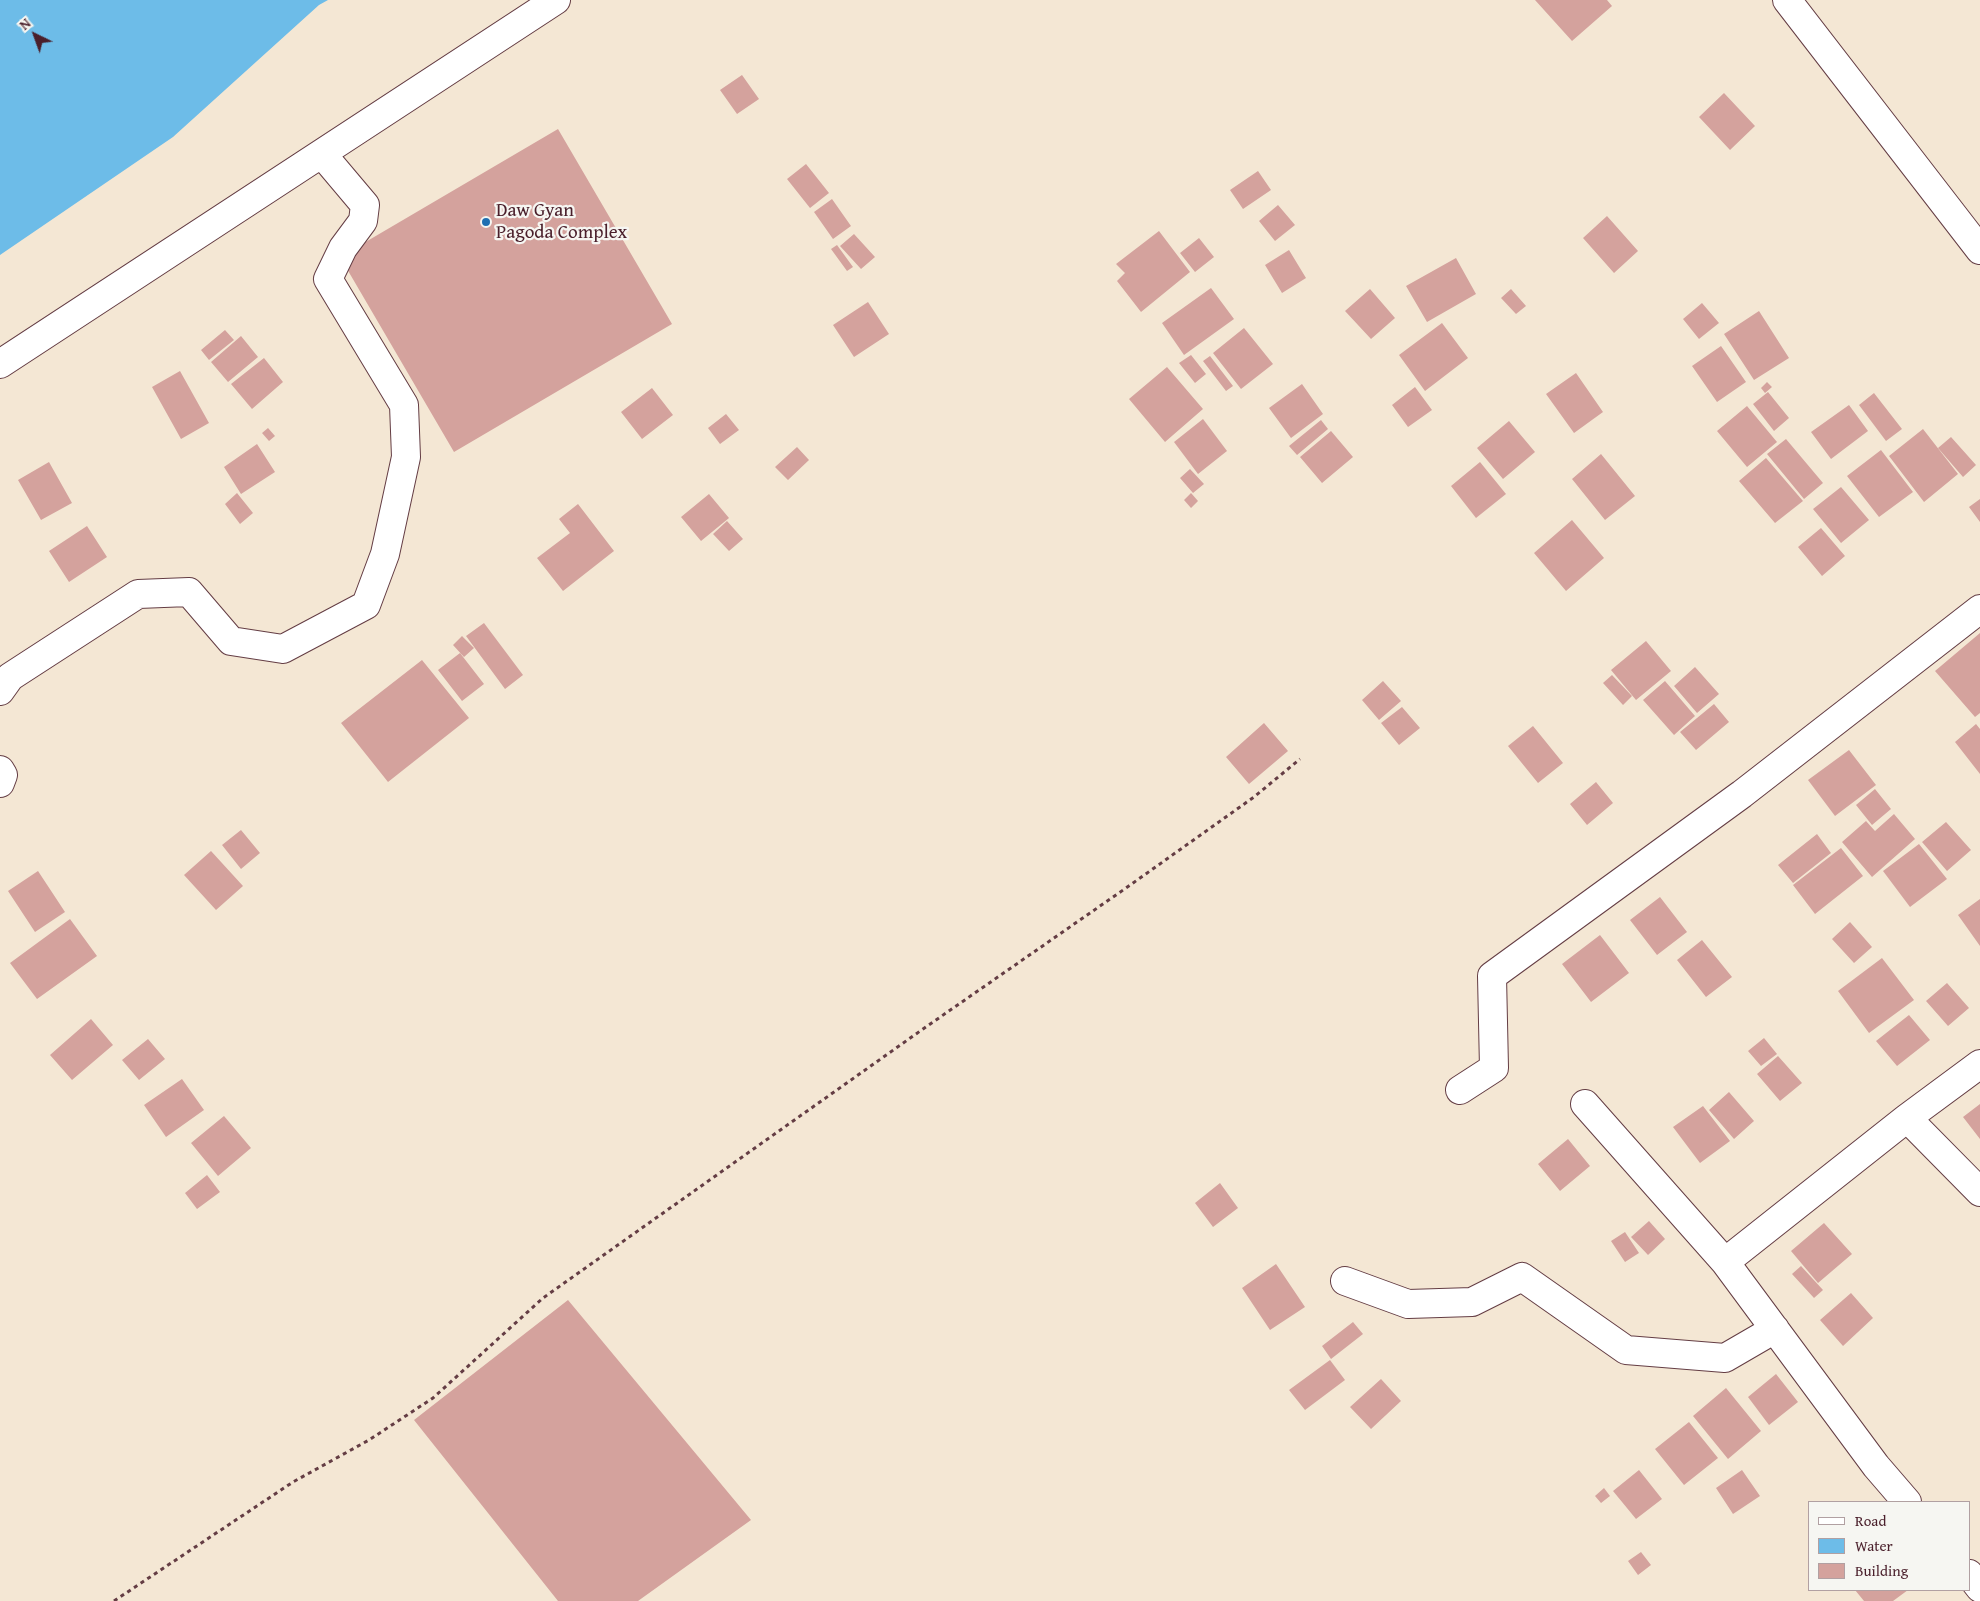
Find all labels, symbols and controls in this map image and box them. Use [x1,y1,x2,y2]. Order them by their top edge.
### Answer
north arrow [10,10,60,60]
text: N [15,13,35,34]
place label: Daw Gyan Pagoda Complex [496,200,627,244]
marker: Daw Gyan Pagoda Complex [480,216,492,228]
legend [1808,1501,1970,1591]
text: Road [1855,1510,1886,1531]
text: Water [1855,1535,1893,1556]
text: Building [1855,1560,1908,1581]

